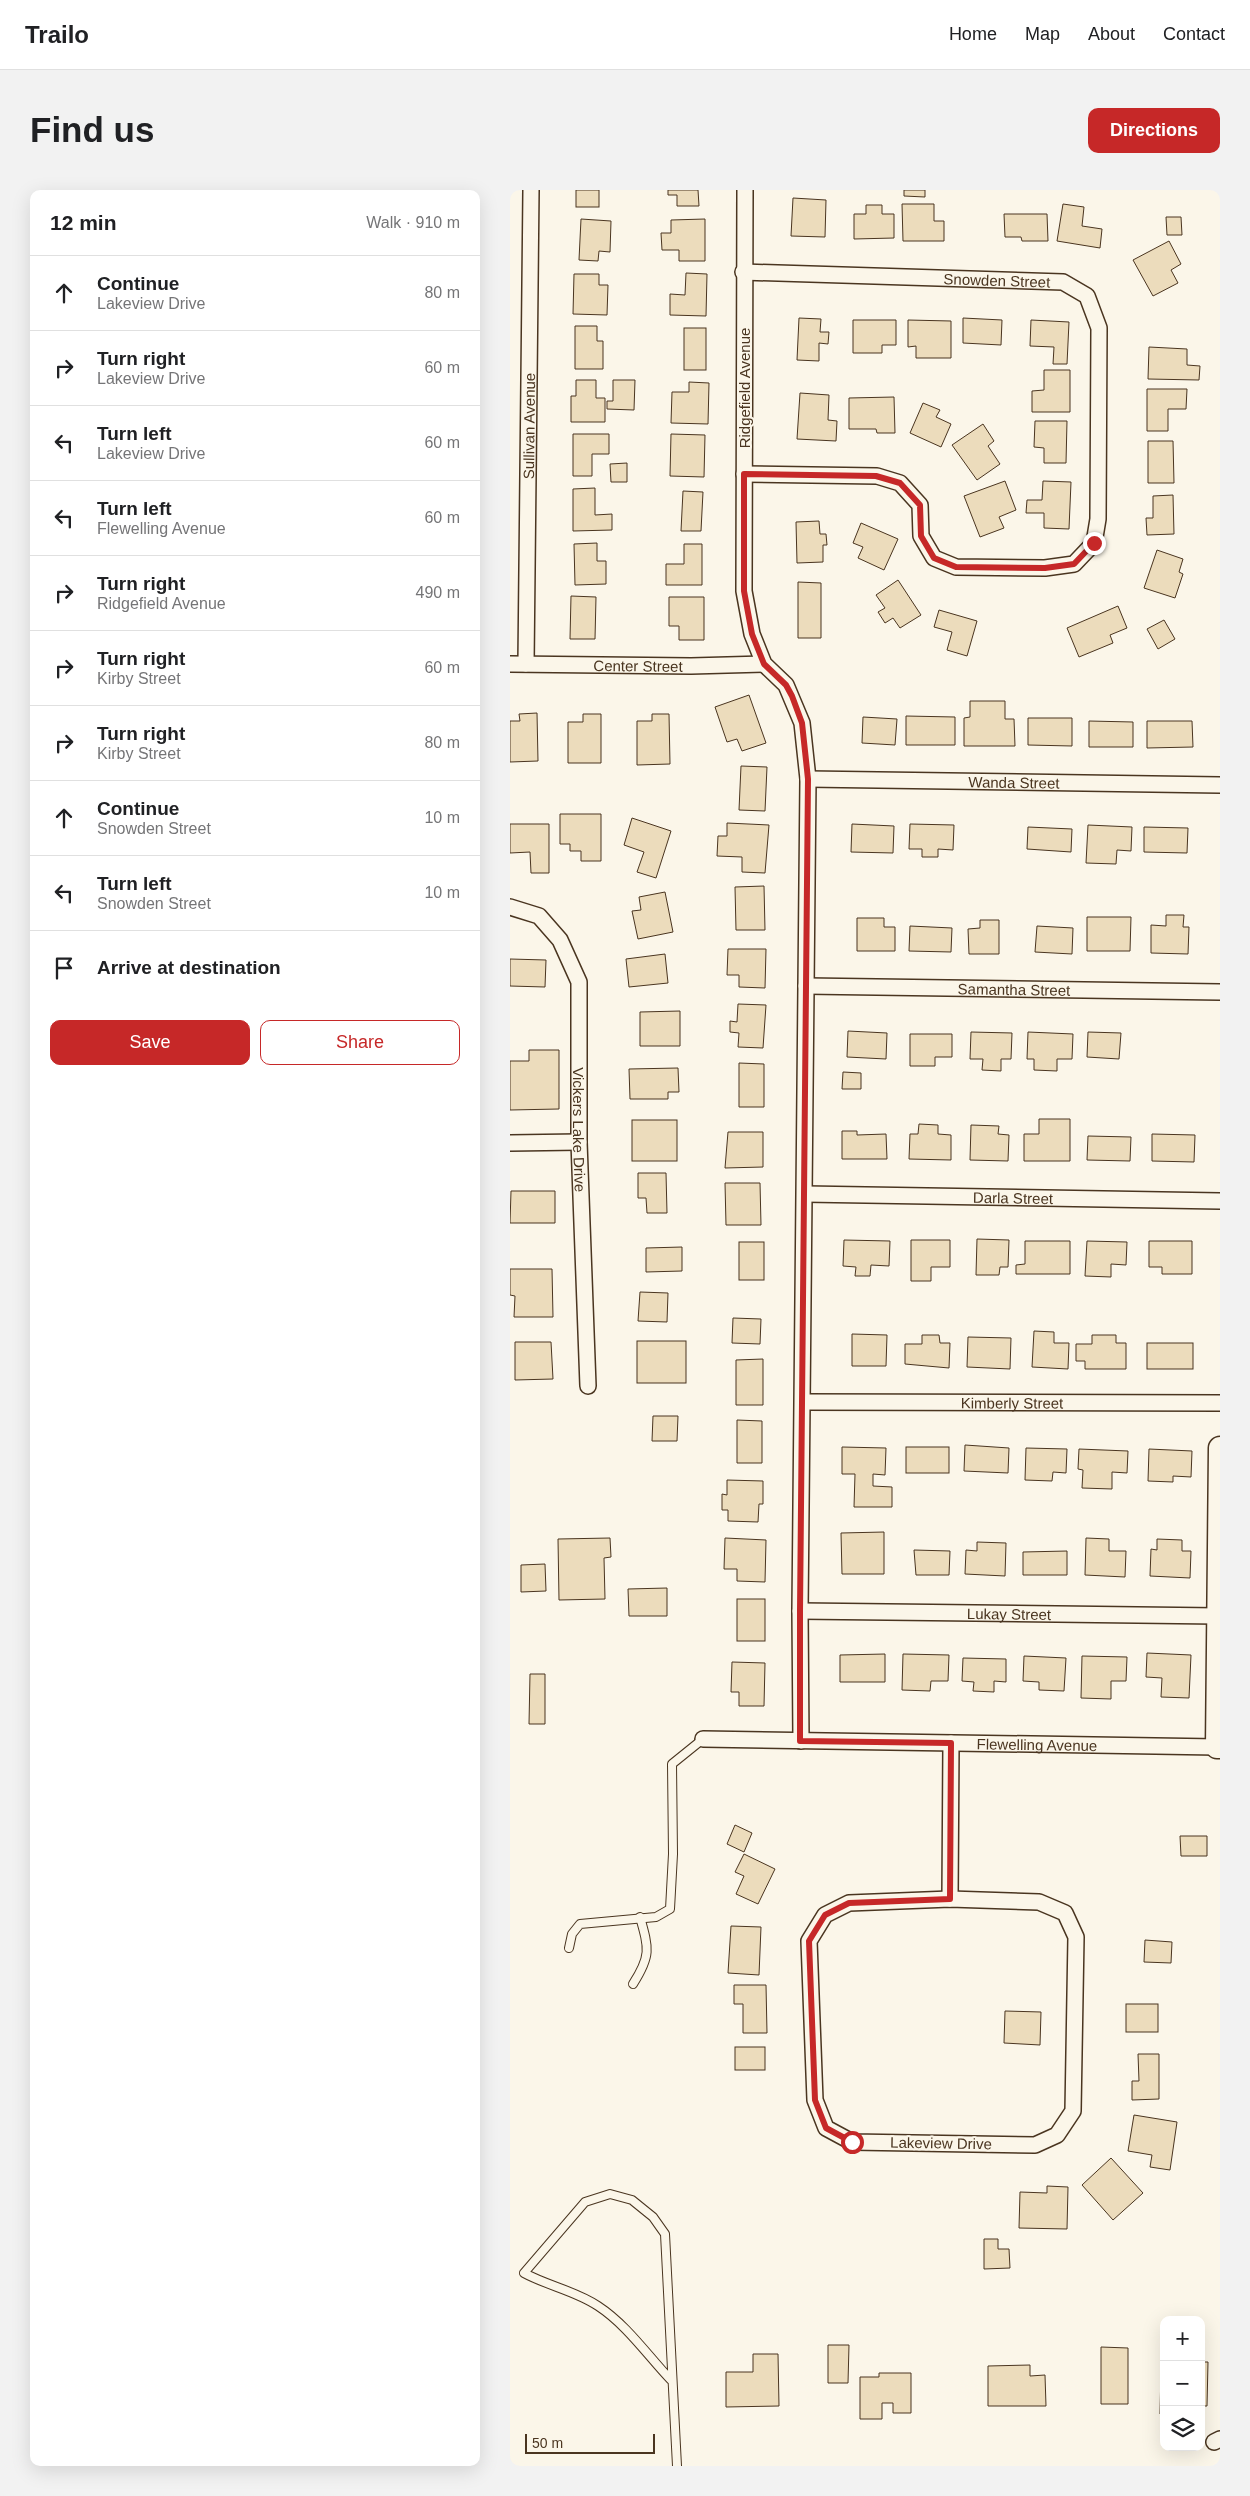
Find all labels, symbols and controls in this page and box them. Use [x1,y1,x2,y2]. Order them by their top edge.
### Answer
text: Trailo [25,21,89,48]
text: Home [949,24,997,44]
text: Map [1025,24,1060,44]
text: About [1088,24,1135,44]
text: Contact [1163,24,1225,44]
button: Directions [1088,108,1220,153]
text: Find us [30,110,154,149]
text: 12 min [50,211,117,234]
text: Walk · 910 m [366,214,460,231]
street label: Snowden Street [943,270,1051,290]
text: Continue [97,273,179,294]
icon: ahead [50,279,78,307]
text: 80 m [424,284,460,301]
text: Lakeview Drive [97,295,205,312]
street label: Ridgefield Avenue [736,328,753,448]
text: Turn right [97,348,185,369]
icon: right [50,354,78,382]
text: 60 m [424,359,460,376]
text: Lakeview Drive [97,370,205,387]
street label: Sullivan Avenue [519,373,538,479]
text: Turn left [97,423,172,444]
icon: left [50,429,78,457]
text: 60 m [424,434,460,451]
text: Lakeview Drive [97,445,205,462]
text: Turn left [97,498,172,519]
icon: left [50,504,78,532]
text: 60 m [424,509,460,526]
text: Flewelling Avenue [97,520,226,537]
route end [1083,532,1106,555]
text: Turn right [97,573,185,594]
icon: right [50,579,78,607]
text: 490 m [416,584,460,601]
text: Ridgefield Avenue [97,595,226,612]
text: Turn right [97,648,185,669]
icon: right [50,654,78,682]
street label: Center Street [593,656,684,674]
text: 60 m [424,659,460,676]
text: Kirby Street [97,670,181,687]
text: Turn right [97,723,185,744]
icon: right [50,729,78,757]
text: 80 m [424,734,460,751]
text: Kirby Street [97,745,181,762]
street label: Wanda Street [968,773,1061,791]
text: Continue [97,798,179,819]
icon: ahead [50,804,78,832]
text: 10 m [424,809,460,826]
text: Snowden Street [97,820,211,837]
text: Turn left [97,873,172,894]
icon: left [50,879,78,907]
text: 10 m [424,884,460,901]
text: Snowden Street [97,895,211,912]
icon: arrive [50,954,78,982]
text: Arrive at destination [97,957,281,978]
street label: Samantha Street [958,980,1071,998]
button: Save [50,1020,250,1065]
button: Share [260,1020,460,1065]
street label: Vickers Lake Drive [571,1067,589,1192]
street label: Darla Street [973,1188,1054,1207]
street label: Kimberly Street [961,1394,1064,1411]
street label: Lukay Street [967,1604,1052,1623]
street label: Flewelling Avenue [976,1735,1097,1754]
route start [841,2131,864,2154]
street label: Lakeview Drive [890,2134,992,2152]
map controls [1160,2316,1205,2451]
button: + [1160,2316,1205,2361]
button: − [1160,2361,1205,2406]
button: layers [1160,2406,1205,2451]
scale bar [525,2431,655,2454]
text: 50 m [532,2435,563,2451]

